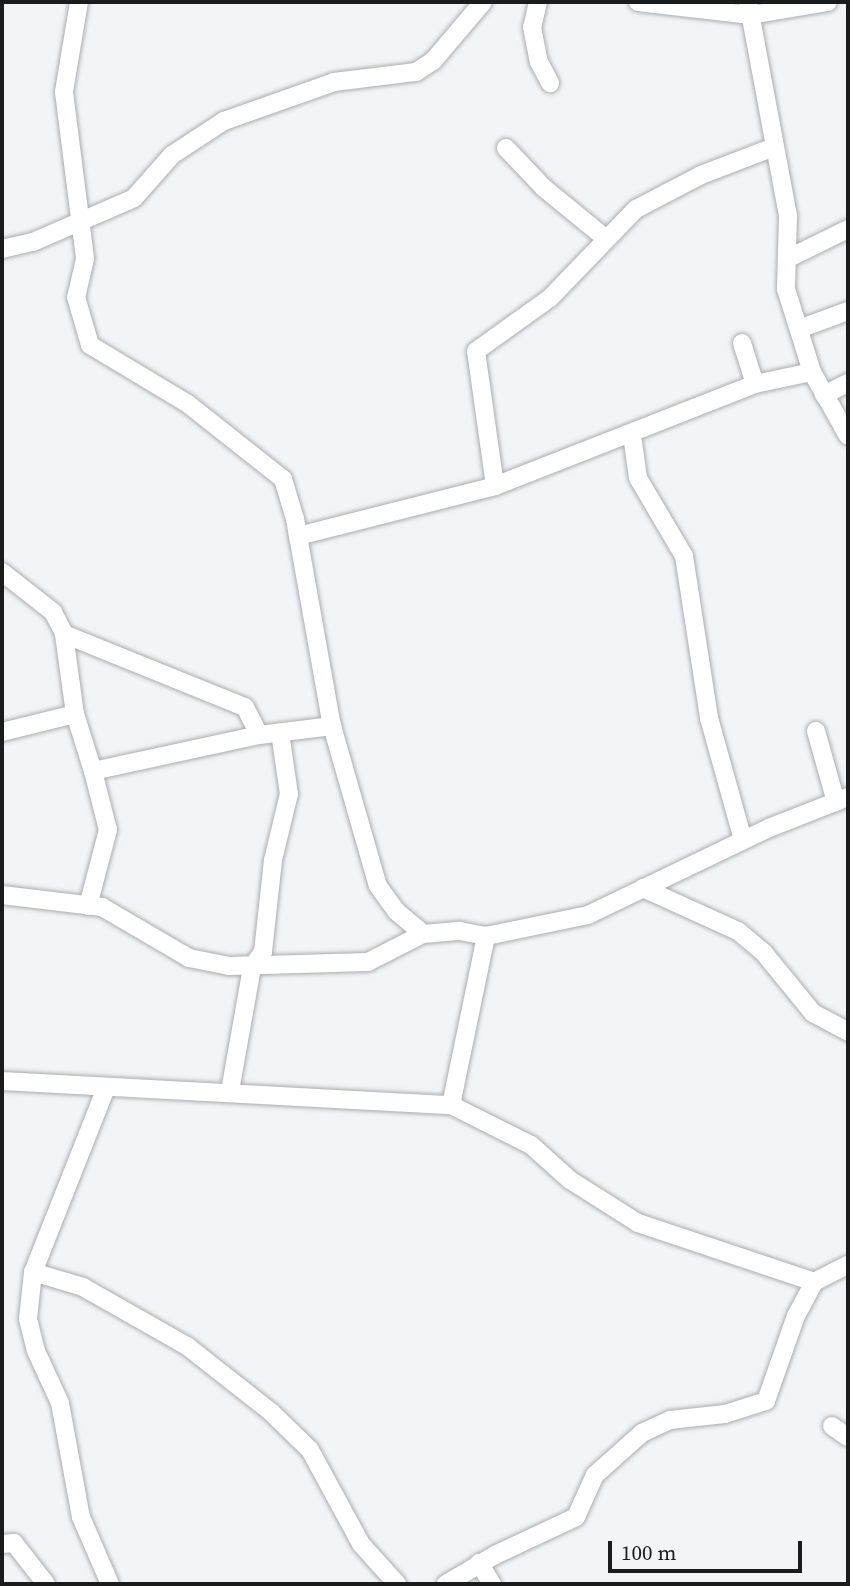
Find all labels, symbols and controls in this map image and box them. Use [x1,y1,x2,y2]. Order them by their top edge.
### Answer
scale bar [612,1526,806,1570]
text: 100 m [621,1538,676,1567]

